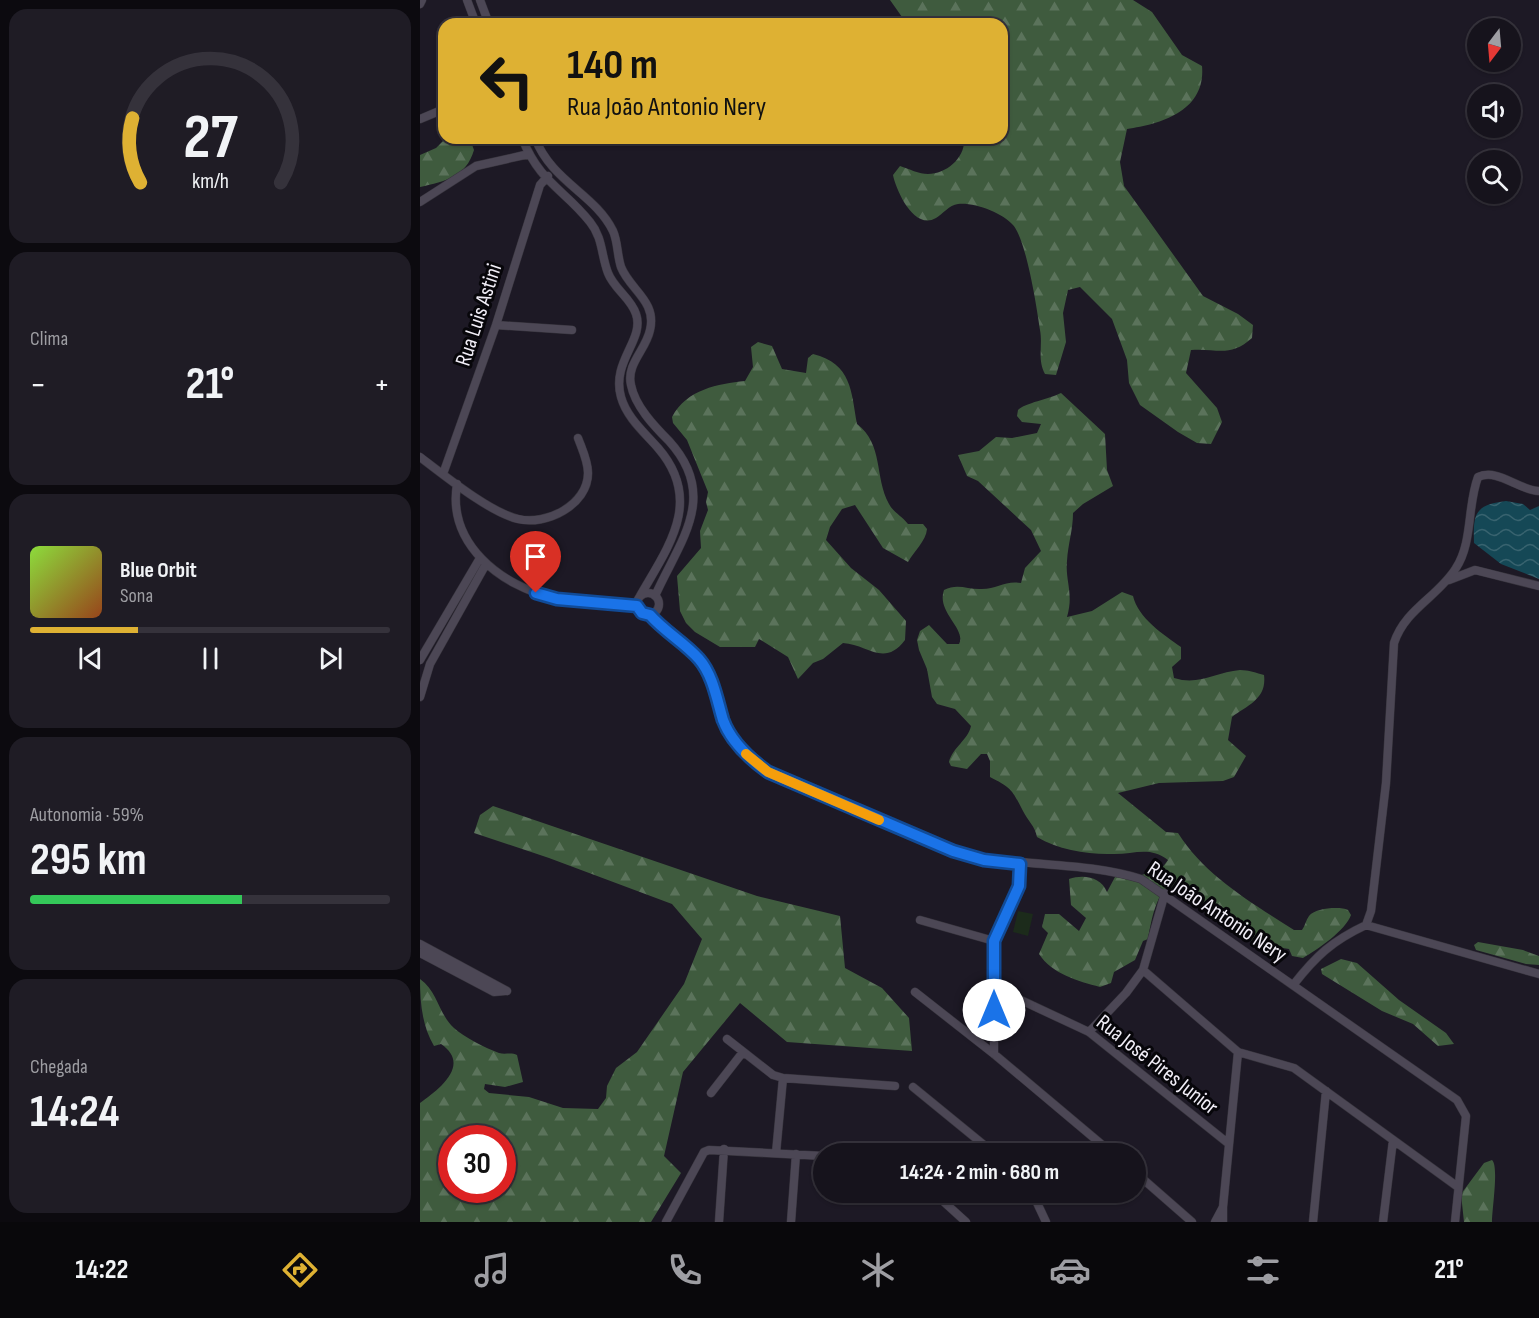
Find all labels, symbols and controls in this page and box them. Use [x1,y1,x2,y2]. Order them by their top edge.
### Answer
north arrow [1467,18,1521,72]
map controls [1467,18,1521,204]
text: 140 m [567,40,658,91]
icon: left [468,42,546,120]
button: sound [1467,84,1521,138]
text: Rua João Antonio Nery [567,91,766,123]
text: 27 [183,101,238,176]
button: search [1467,150,1521,204]
text: km/h [191,169,229,194]
street label: Rua Luis Astini [450,260,508,370]
text: Clima [30,327,68,351]
text: 21° [186,357,234,412]
text: − [30,365,46,405]
text: + [374,365,390,405]
pin [510,531,561,593]
icon: arrive [519,540,552,573]
text: Blue Orbit [120,557,197,584]
text: Sona [120,584,153,608]
icon: previous [74,642,107,675]
icon: pause [194,642,227,675]
icon: next [314,642,347,675]
text: Autonomia · 59% [30,803,144,827]
text: 295 km [30,833,147,888]
street label: Rua João Antonio Nery [1142,855,1292,969]
position arrow [962,978,1026,1042]
street label: Rua José Pires Junior [1091,1009,1223,1121]
text: Chegada [30,1055,88,1079]
text: 14:24 [30,1085,119,1140]
speed limit sign: 30 [438,1125,516,1203]
text: 14:24 · 2 min · 680 m [900,1159,1059,1186]
icon: directions [279,1249,321,1291]
icon: music [471,1249,513,1291]
icon: phone [664,1249,706,1291]
icon: climate [857,1249,899,1291]
icon: car [1049,1249,1091,1291]
icon: filters [1242,1249,1284,1291]
text: 14:22 [75,1254,128,1286]
text: 21° [1434,1254,1464,1286]

